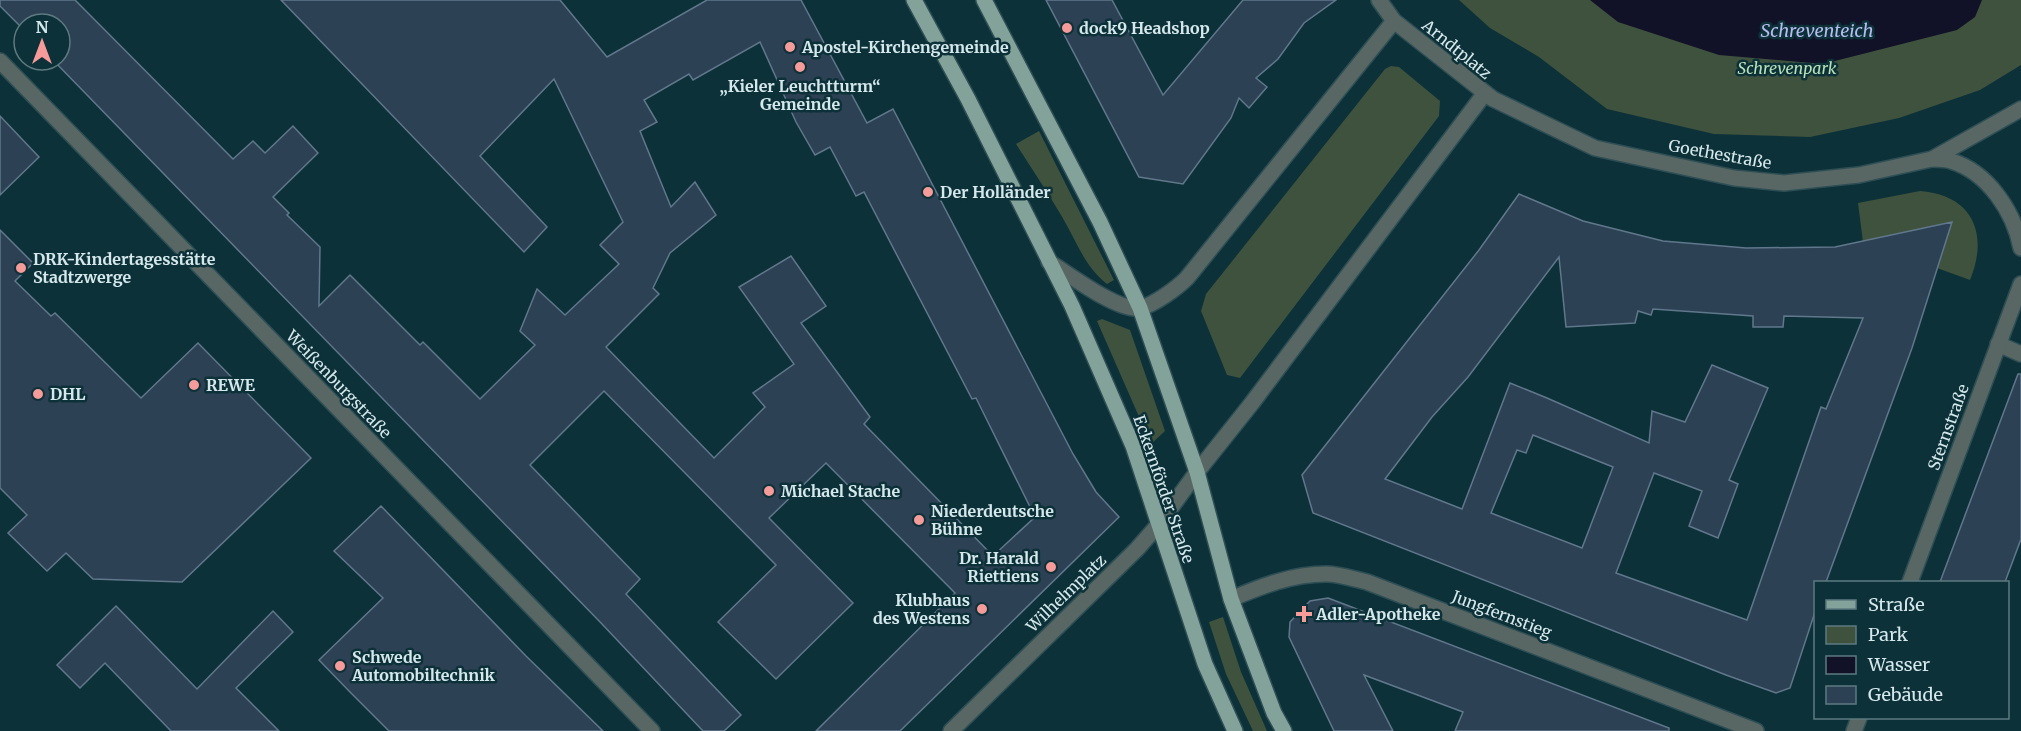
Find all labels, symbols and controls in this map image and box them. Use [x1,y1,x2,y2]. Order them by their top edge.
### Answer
north arrow [12,12,72,72]
street label: Arndtplatz [1418,14,1496,83]
text: N [36,17,49,37]
place label: dock9 Headshop [1079,18,1210,38]
water label: Schreventeich [1761,19,1873,42]
marker: dock9 Headshop [1060,21,1074,35]
place label: Apostel-Kirchengemeinde [801,37,1009,57]
marker: Apostel-Kirchengemeinde [783,40,797,54]
park label: Schrevenpark [1738,58,1837,78]
marker: „Kieler Leuchtturm“ Gemeinde [793,60,807,74]
place label: „Kieler Leuchtturm“ Gemeinde [719,76,881,114]
street label: Goethestraße [1667,135,1773,173]
place label: Der Holländer [940,182,1051,202]
marker: Der Holländer [921,185,935,199]
place label: DRK-Kindertagesstätte Stadtzwerge [33,249,216,287]
marker: DRK-Kindertagesstätte Stadtzwerge [14,261,28,275]
street label: Weißenburgstraße [281,325,396,442]
place label: REWE [206,375,255,395]
marker: REWE [187,378,201,392]
street label: Sternstraße [1923,381,1973,473]
place label: DHL [50,384,85,404]
marker: DHL [31,387,45,401]
street label: Eckernförder Straße [1129,412,1199,566]
place label: Michael Stache [781,481,901,501]
marker: Michael Stache [762,484,776,498]
place label: Niederdeutsche Bühne [931,501,1054,539]
marker: Niederdeutsche Bühne [912,513,926,527]
place label: Dr. Harald Riettiens [959,548,1039,586]
street label: Wilhelmplatz [1021,550,1110,637]
marker: Dr. Harald Riettiens [1044,560,1058,574]
legend [1814,581,2009,719]
street label: Jungfernstieg [1448,585,1555,642]
place label: Klubhaus des Westens [873,590,970,628]
text: Straße [1868,593,1925,616]
marker: Klubhaus des Westens [975,602,989,616]
place label: Adler-Apotheke [1315,604,1441,624]
marker: Adler-Apotheke [1297,607,1311,621]
text: Park [1868,623,1909,646]
place label: Schwede Automobiltechnik [351,647,496,685]
text: Wasser [1867,653,1930,676]
marker: Schwede Automobiltechnik [333,659,347,673]
text: Gebäude [1868,683,1943,706]

